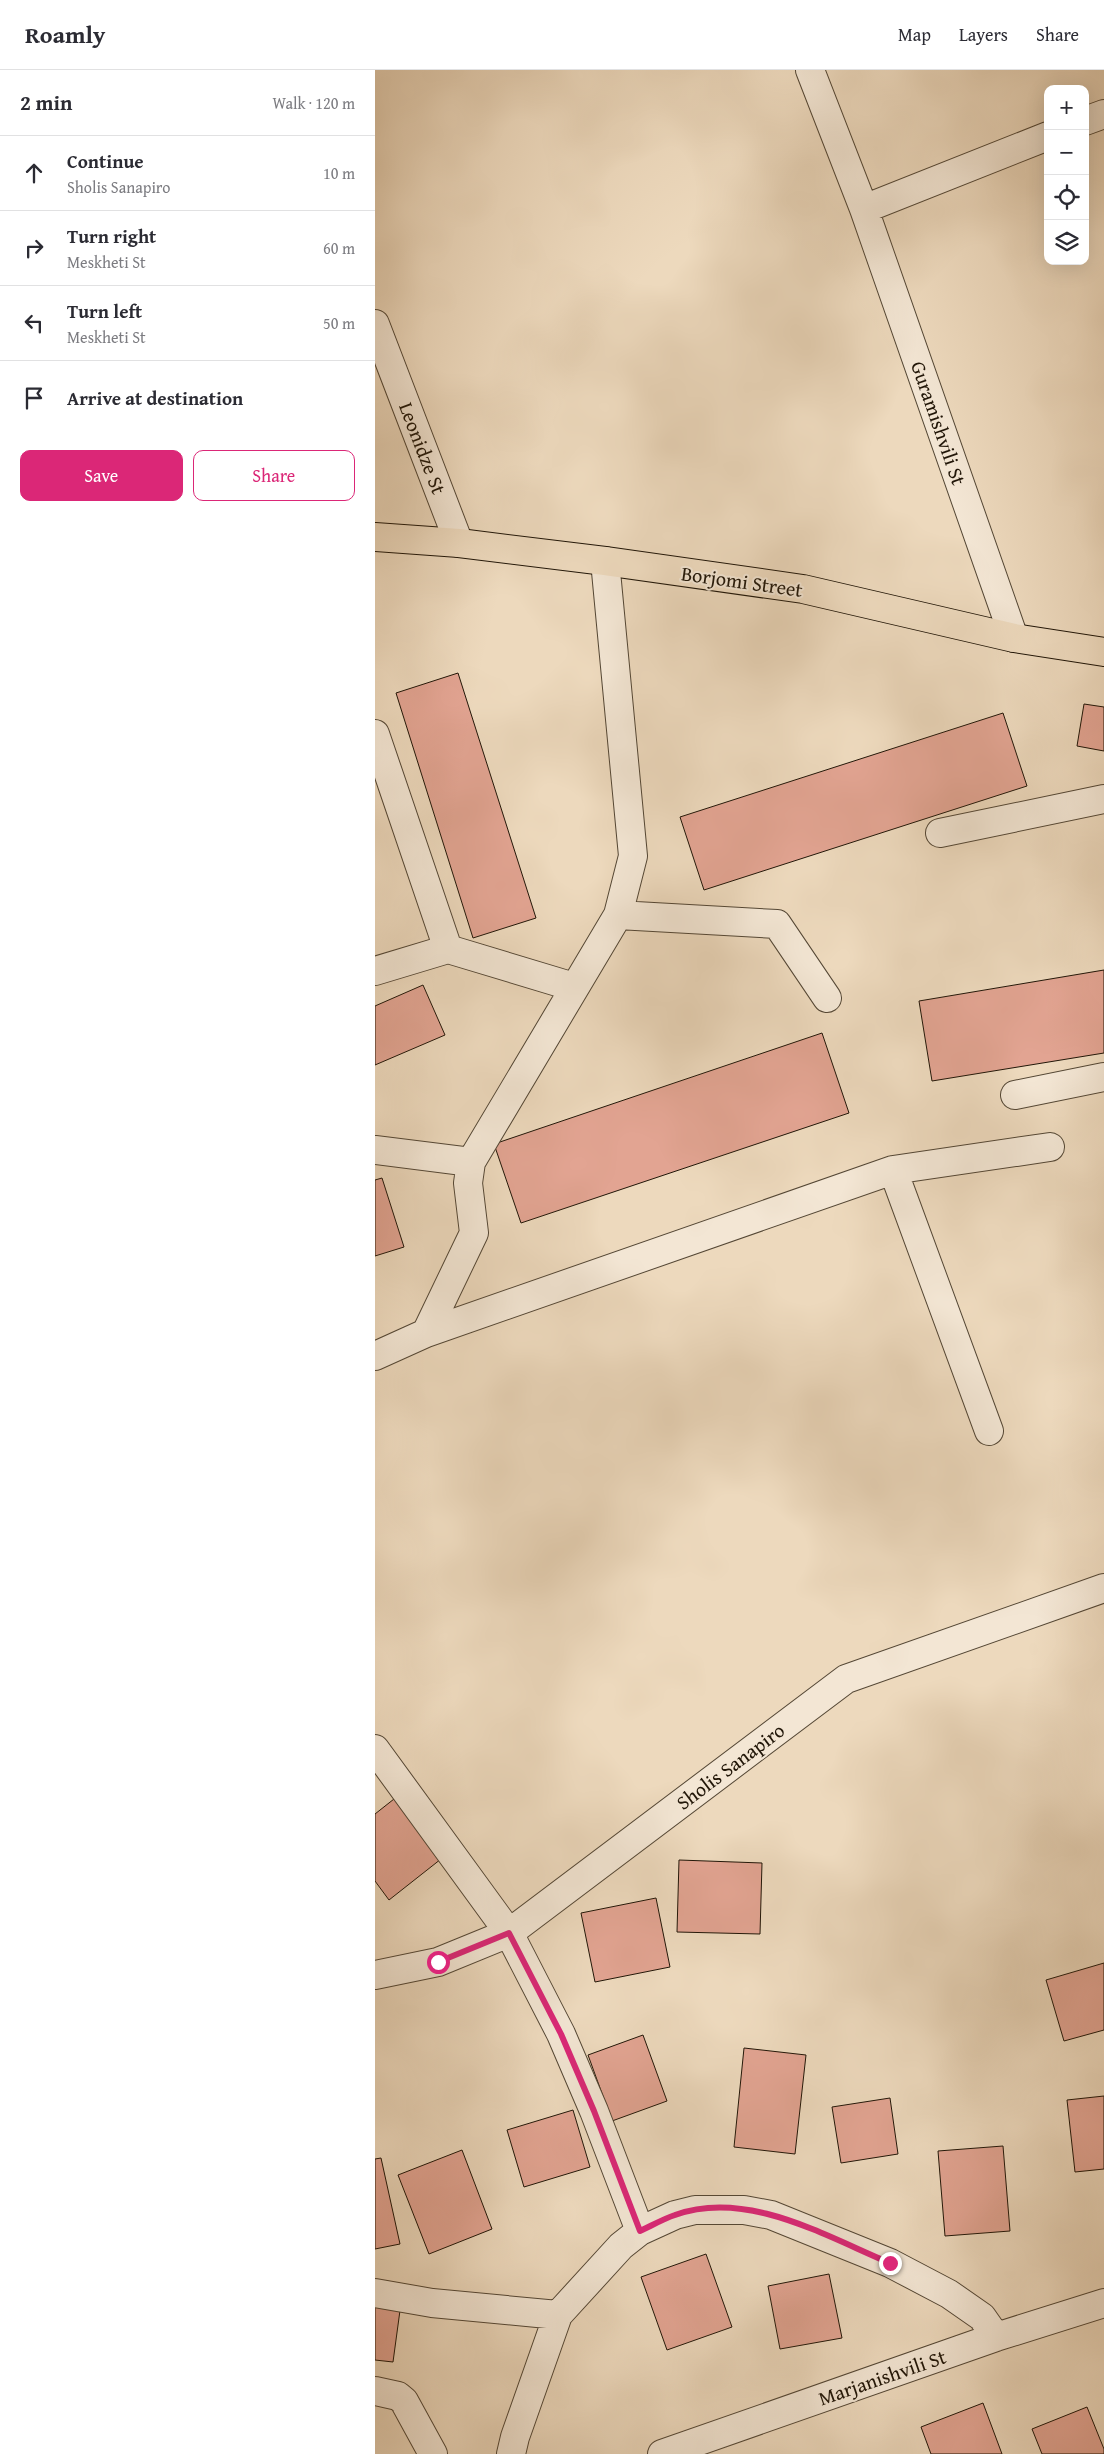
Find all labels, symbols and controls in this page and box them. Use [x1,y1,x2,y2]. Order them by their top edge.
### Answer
text: Roamly [25,17,105,52]
text: Map [898,21,931,48]
text: Layers [959,21,1008,48]
text: Share [1036,21,1079,48]
map controls [1044,85,1089,265]
button: + [1044,85,1089,130]
text: 2 min [20,87,72,118]
text: Walk · 120 m [272,91,355,115]
button: − [1044,130,1089,175]
text: Continue [67,147,144,175]
icon: ahead [20,159,48,187]
text: 10 m [323,161,355,185]
text: Sholis Sanapiro [67,175,170,199]
button: locate [1044,175,1089,220]
button: layers [1044,220,1089,265]
text: Turn right [67,222,156,250]
icon: right [20,234,48,262]
text: 60 m [323,236,355,260]
text: Meskheti St [67,250,146,274]
text: Turn left [67,297,142,325]
icon: left [20,309,48,337]
text: 50 m [323,311,355,335]
text: Meskheti St [67,325,146,349]
street label: Guramishvili St [904,357,974,489]
icon: arrive [20,384,48,412]
text: Arrive at destination [67,384,243,412]
street label: Leonidze St [392,398,454,498]
button: Save [20,450,183,501]
button: Share [193,450,355,501]
street label: Borjomi Street [679,558,805,604]
street label: Sholis Sanapiro [670,1716,790,1816]
route start [427,1951,450,1974]
route end [879,2252,902,2275]
street label: Marjanishvili St [814,2342,950,2412]

